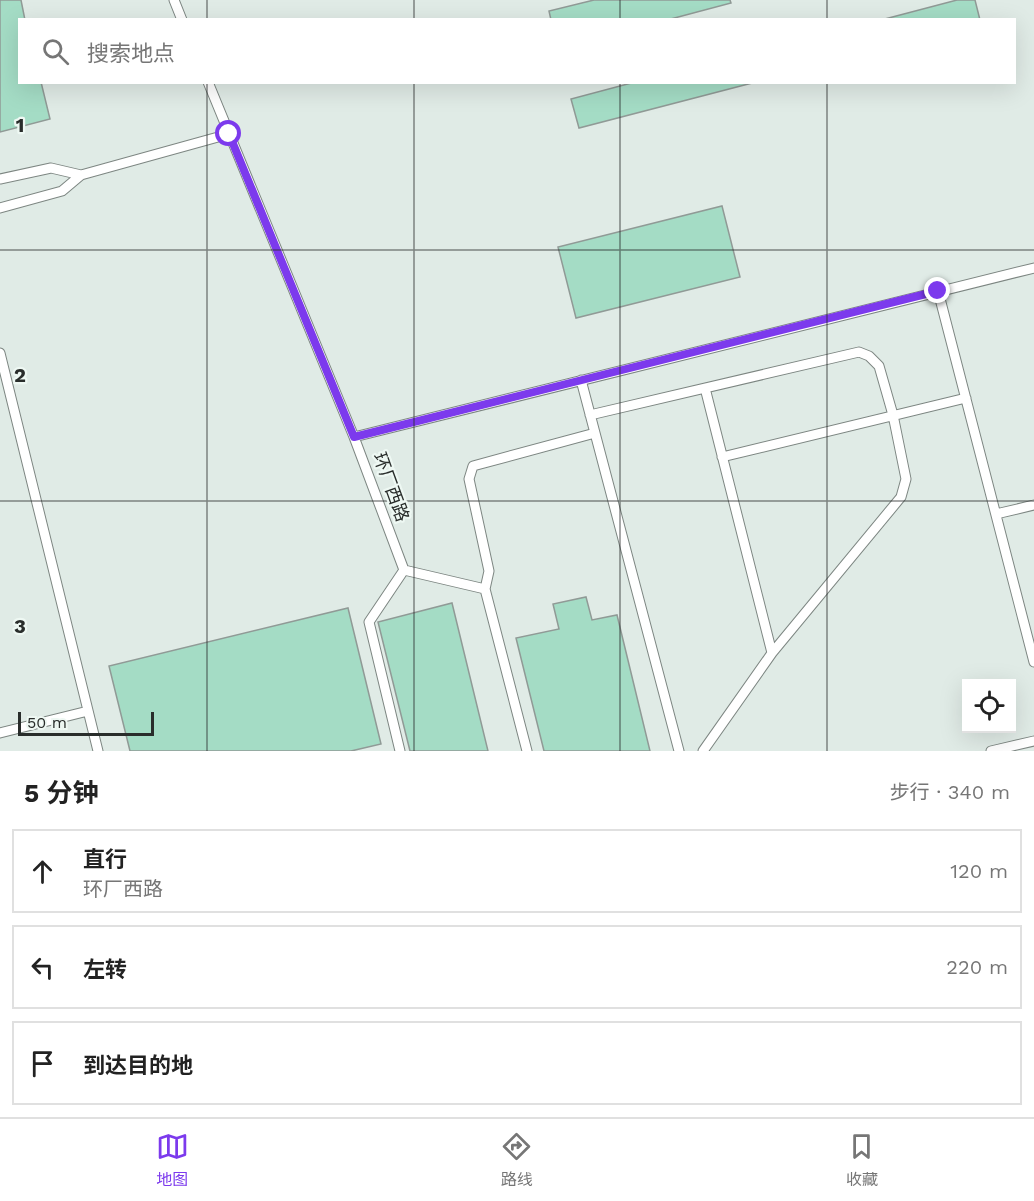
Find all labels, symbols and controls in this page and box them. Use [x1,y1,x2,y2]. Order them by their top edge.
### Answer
search box [18,18,1016,84]
icon: search [39,35,72,68]
text: 搜索地点 [87,41,175,66]
text: 1 [16,113,24,137]
route start [215,120,241,146]
route end [924,277,950,303]
text: 2 [14,363,26,387]
street label: 环厂西路 [369,449,414,524]
text: 3 [14,614,26,638]
map controls [962,679,1016,733]
button: locate [962,679,1016,733]
scale bar [18,709,154,736]
text: 50 m [27,713,67,732]
text: 5 分钟 [24,778,99,808]
text: 步行 · 340 m [890,780,1010,804]
text: 直行 [83,847,127,872]
icon: ahead [26,855,59,888]
text: 120 m [950,859,1008,883]
text: 环厂西路 [83,877,163,901]
icon: left [26,951,59,984]
text: 220 m [946,955,1008,979]
text: 左转 [83,957,127,982]
icon: arrive [26,1047,59,1080]
text: 到达目的地 [83,1053,193,1078]
tab: 地图 [156,1130,189,1190]
tab: 路线 [500,1130,533,1190]
tab: 收藏 [845,1130,878,1190]

